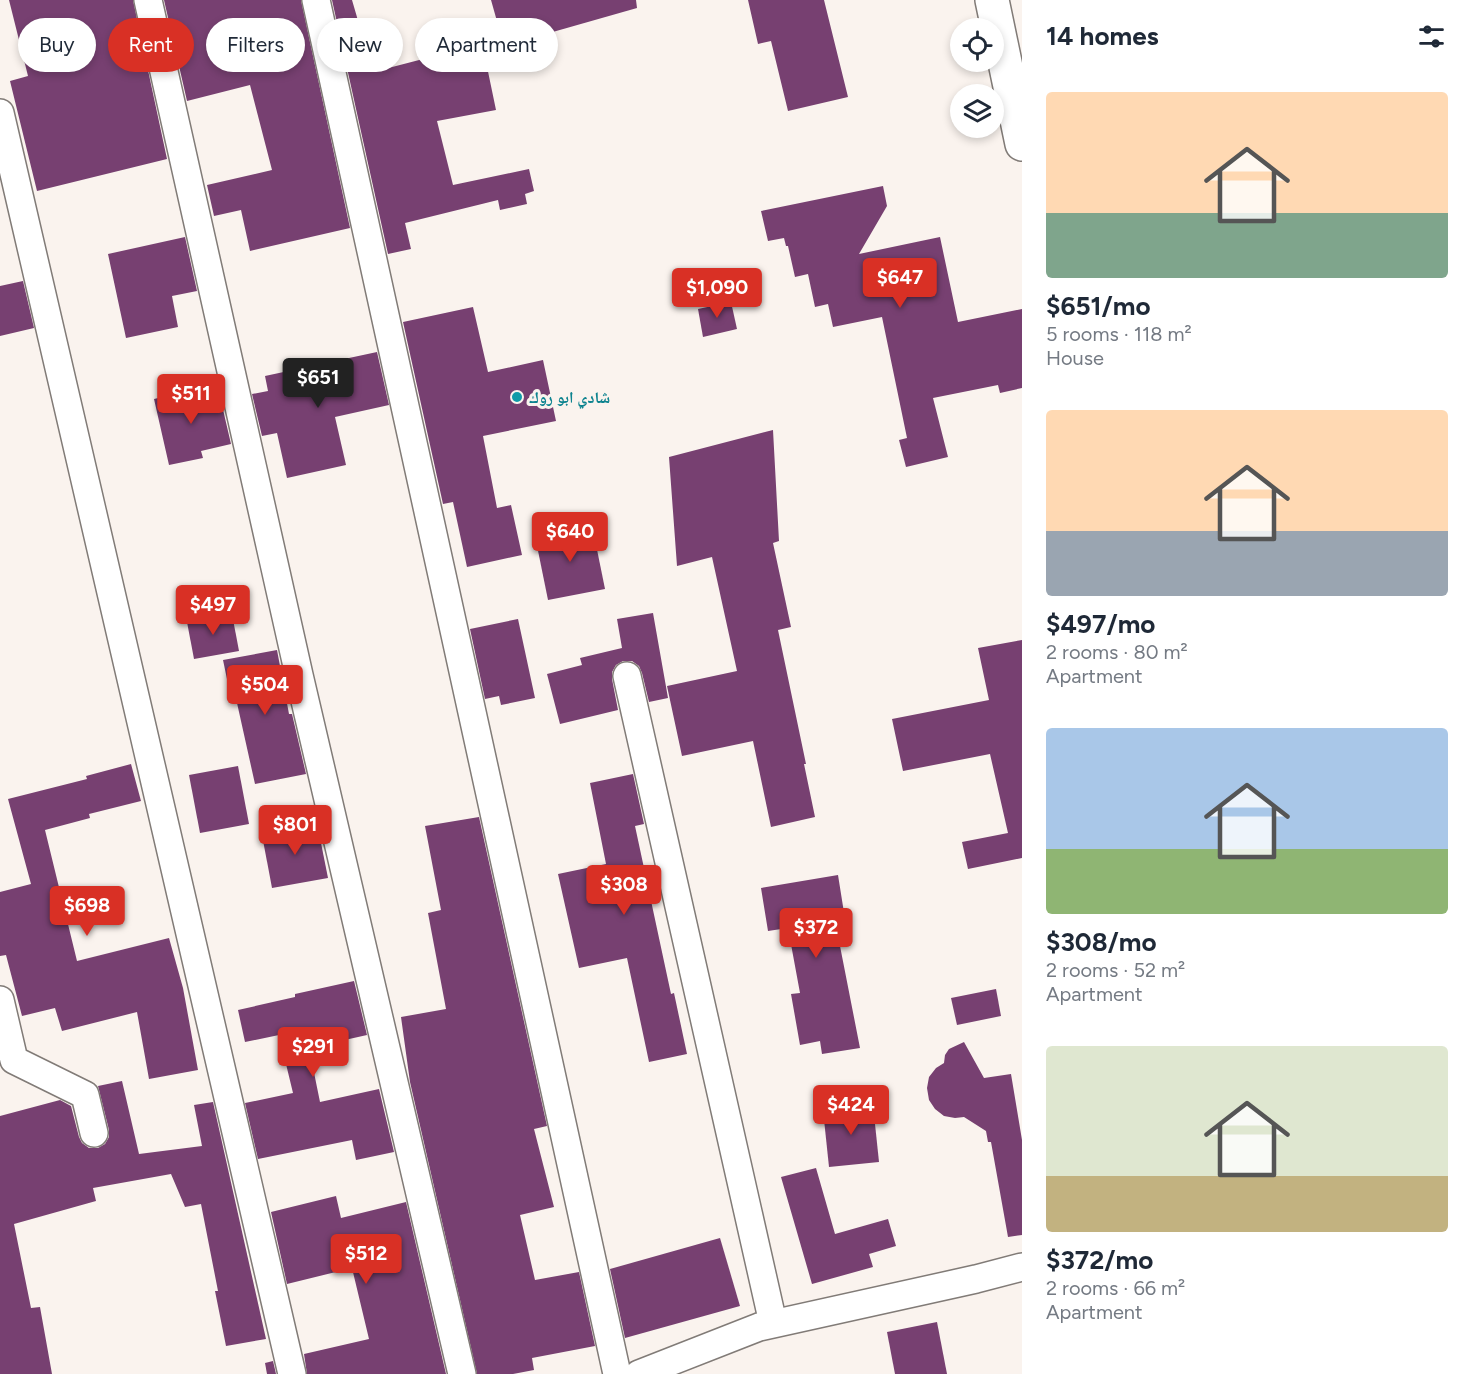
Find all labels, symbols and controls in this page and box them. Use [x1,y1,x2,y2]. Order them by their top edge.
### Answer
chip: Buy [18,18,96,72]
chip: Rent [108,18,194,72]
chip: Filters [206,18,305,72]
chip: New [317,18,403,72]
chip: Apartment [415,18,558,72]
map controls [950,18,1004,138]
button: locate [950,18,1004,72]
text: 14 homes [1046,20,1159,52]
icon: filters [1415,20,1448,53]
button: layers [950,84,1004,138]
icon: home [1193,131,1301,239]
pin: $647 [864,258,936,309]
text: $647 [877,265,923,289]
pin: $1,090 [668,268,766,319]
text: $1,090 [686,275,748,299]
text: $651/mo [1046,290,1151,322]
text: 5 rooms · 118 m² [1046,322,1192,346]
text: House [1046,346,1104,370]
pin: $651 [282,358,354,409]
text: $651 [297,365,339,389]
pin: $511 [155,374,227,425]
text: $511 [171,381,211,405]
place label: شادي ابو روك [529,388,610,409]
marker: شادي ابو روك [510,390,524,404]
icon: home [1193,449,1301,557]
pin: $640 [534,512,606,563]
text: $640 [546,519,594,543]
pin: $497 [177,585,249,636]
text: $497 [190,592,236,616]
text: $497/mo [1046,608,1155,640]
text: 2 rooms · 80 m² [1046,640,1188,664]
text: Apartment [1046,664,1143,688]
pin: $504 [229,665,301,716]
text: $504 [241,672,289,696]
icon: home [1193,767,1301,875]
pin: $801 [259,805,331,856]
text: $801 [273,812,317,836]
pin: $308 [588,865,660,916]
text: $308 [600,872,648,896]
pin: $698 [51,886,123,937]
text: $698 [64,893,110,917]
pin: $372 [780,908,852,959]
text: $372 [794,915,838,939]
text: $308/mo [1046,926,1157,958]
text: 2 rooms · 52 m² [1046,958,1185,982]
text: Apartment [1046,982,1143,1006]
pin: $291 [277,1027,349,1078]
text: $291 [292,1034,334,1058]
pin: $424 [815,1085,887,1136]
icon: home [1193,1085,1301,1193]
text: $424 [827,1092,875,1116]
pin: $512 [330,1234,402,1285]
text: $512 [345,1241,387,1265]
text: $372/mo [1046,1244,1153,1276]
text: 2 rooms · 66 m² [1046,1276,1185,1300]
text: Apartment [1046,1300,1143,1324]

